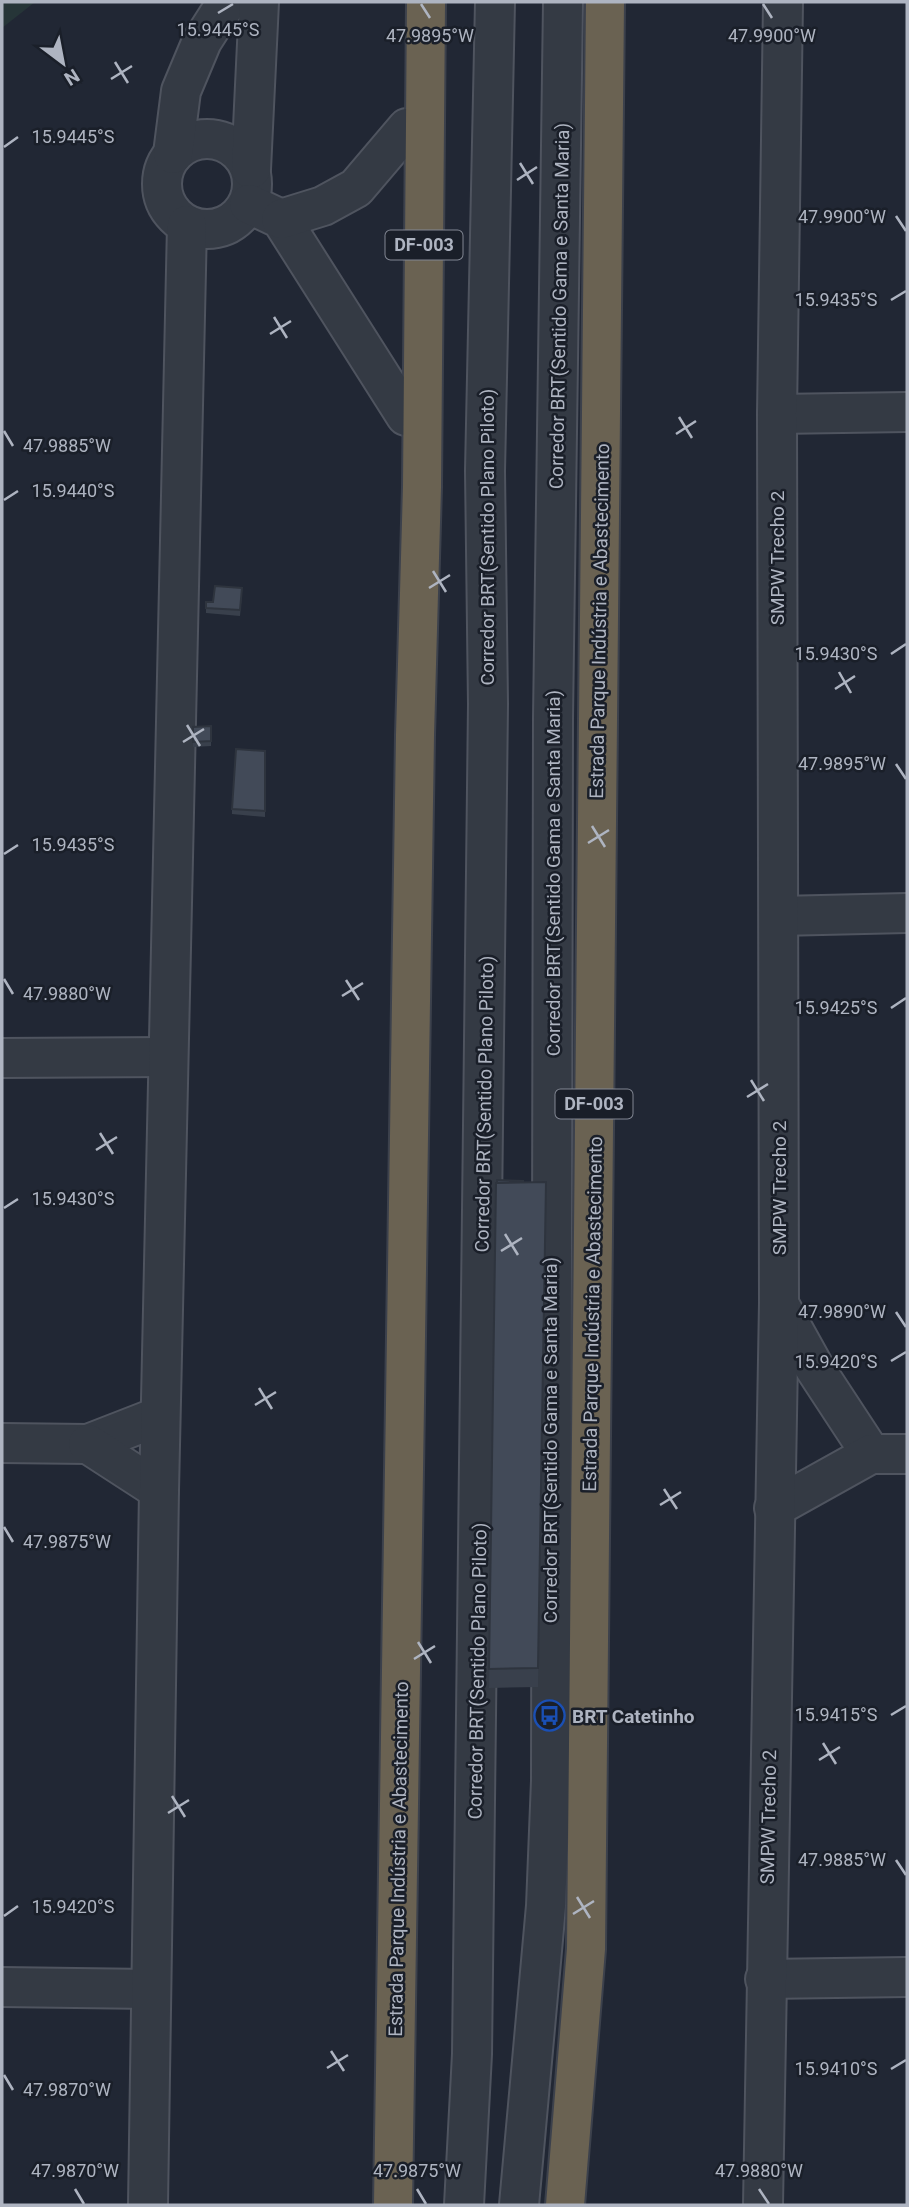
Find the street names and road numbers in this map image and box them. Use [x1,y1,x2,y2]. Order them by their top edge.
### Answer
street label: Corredor BRT(Sentido Gama e Santa Maria) [545,123,574,489]
road number: DF-003 [386,230,462,260]
street label: Corredor BRT(Sentido Plano Piloto) [476,389,499,685]
street label: Estrada Parque Indústria e Abastecimento [585,443,614,799]
street label: SMPW Trecho 2 [766,491,789,625]
street label: Corredor BRT(Sentido Gama e Santa Maria) [542,690,565,1056]
street label: Corredor BRT(Sentido Plano Piloto) [470,955,499,1253]
road number: DF-003 [556,1090,632,1119]
street label: SMPW Trecho 2 [768,1121,791,1255]
street label: Estrada Parque Indústria e Abastecimento [578,1136,607,1492]
street label: Corredor BRT(Sentido Gama e Santa Maria) [539,1257,562,1623]
street label: Corredor BRT(Sentido Plano Piloto) [463,1522,492,1820]
street label: Estrada Parque Indústria e Abastecimento [384,1681,413,2037]
street label: SMPW Trecho 2 [756,1749,781,1885]

